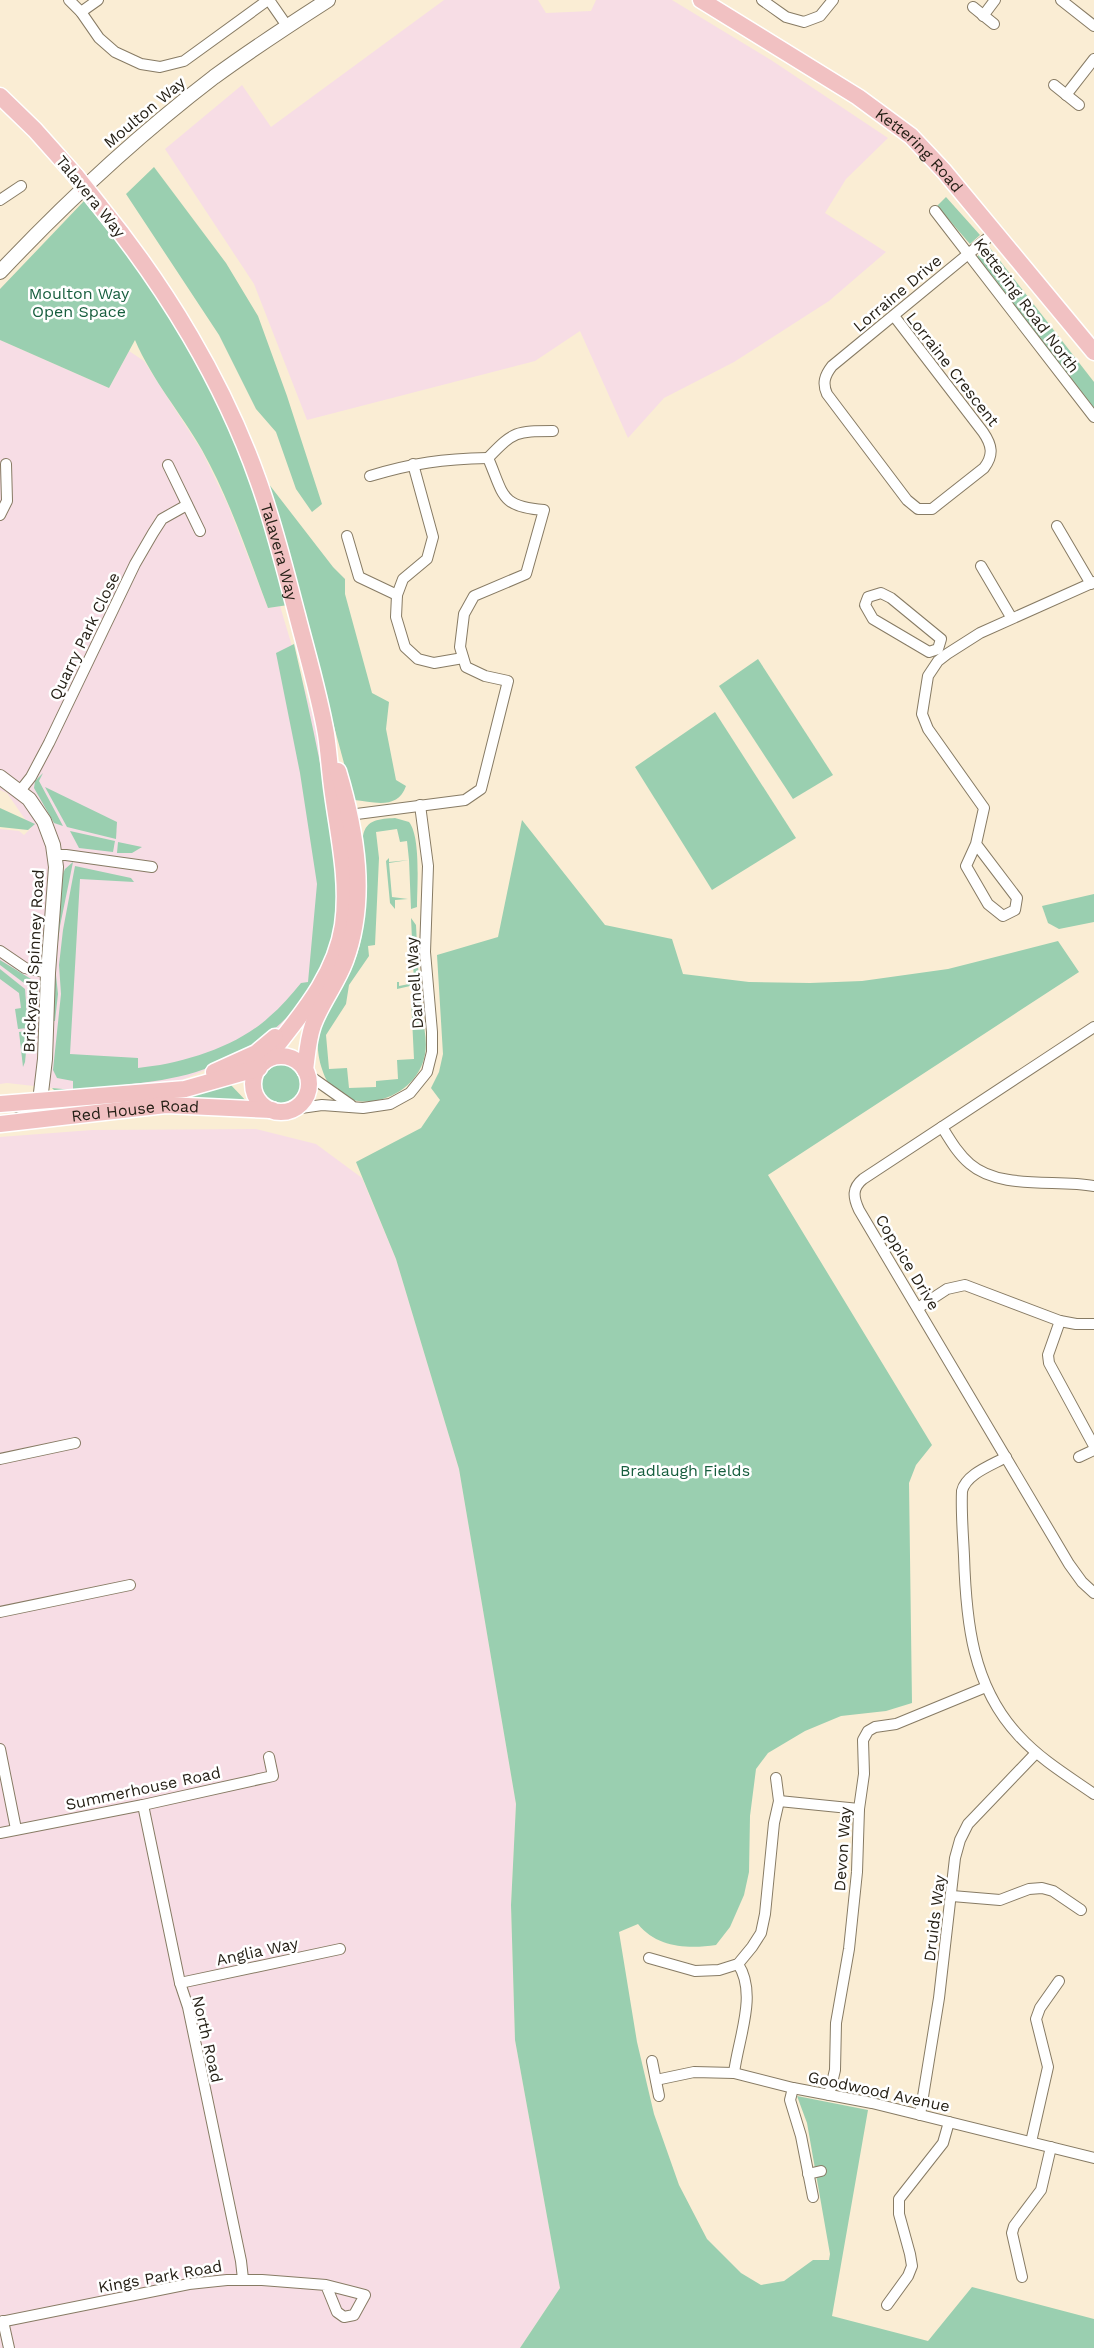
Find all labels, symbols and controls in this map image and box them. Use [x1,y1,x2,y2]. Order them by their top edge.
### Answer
street label: Moulton Way [100,72,189,152]
street label: Kettering Road [872,104,967,196]
street label: Talavera Way [52,151,130,242]
street label: Kettering Road North [970,234,1083,376]
street label: Lorraine Drive [849,251,945,336]
park label: Moulton Way Open Space [29,284,130,321]
street label: Lorraine Crescent [902,309,1003,430]
street label: Talavera Way [257,501,302,603]
street label: Quarry Park Close [45,569,124,703]
street label: Brickyard Spinney Road [19,869,48,1053]
street label: Darnell Way [402,936,427,1030]
street label: Red House Road [70,1096,200,1126]
street label: Coppice Drive [872,1211,944,1314]
park label: Bradlaugh Fields [620,1461,750,1480]
street label: Summerhouse Road [64,1763,222,1814]
street label: Devon Way [830,1805,855,1892]
street label: Druids Way [920,1873,949,1963]
street label: Anglia Way [214,1933,301,1969]
street label: North Road [188,1994,227,2084]
street label: Goodwood Avenue [806,2067,952,2116]
street label: Kings Park Road [97,2256,224,2297]

